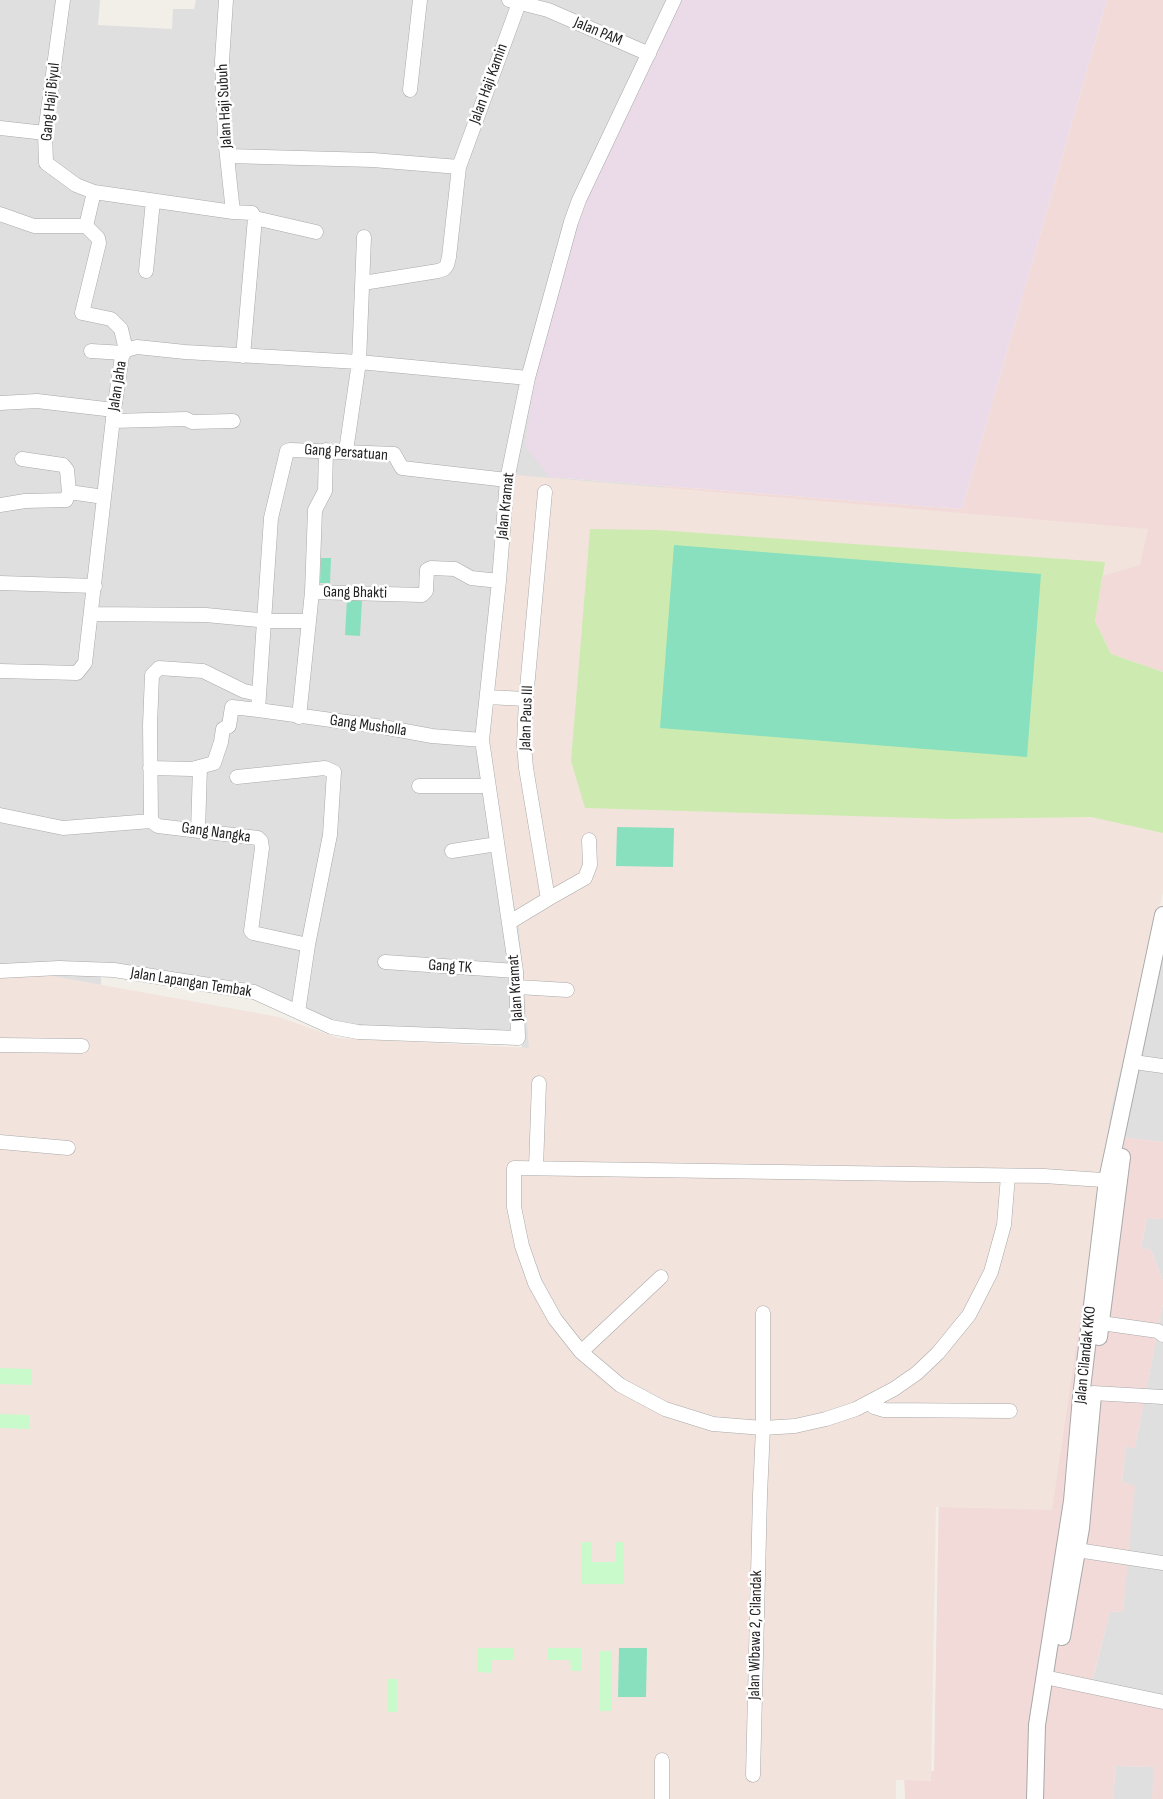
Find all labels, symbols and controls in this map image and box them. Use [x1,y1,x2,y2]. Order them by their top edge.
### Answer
street label: Jalan PAM [571,13,625,51]
street label: Jalan Haji Kamin [466,41,512,127]
street label: Gang Haji Biyul [37,62,65,142]
street label: Jalan Haji Subuh [213,63,237,149]
street label: Jalan Jaha [105,360,131,412]
street label: Gang Persatuan [304,441,388,465]
street label: Jalan Kramat [493,472,519,540]
street label: Gang Bhakti [323,583,387,603]
street label: Jalan Paus III [516,685,538,751]
street label: Gang Musholla [328,711,408,741]
street label: Gang Nangka [180,819,252,847]
street label: Jalan Kramat [504,954,528,1022]
street label: Gang TK [428,956,472,978]
street label: Jalan Lapangan Tembak [129,964,253,1002]
street label: Jalan Cilandak KKO [1071,1305,1101,1405]
street label: Jalan Wibawa 2, Cilandak [745,1570,767,1700]

